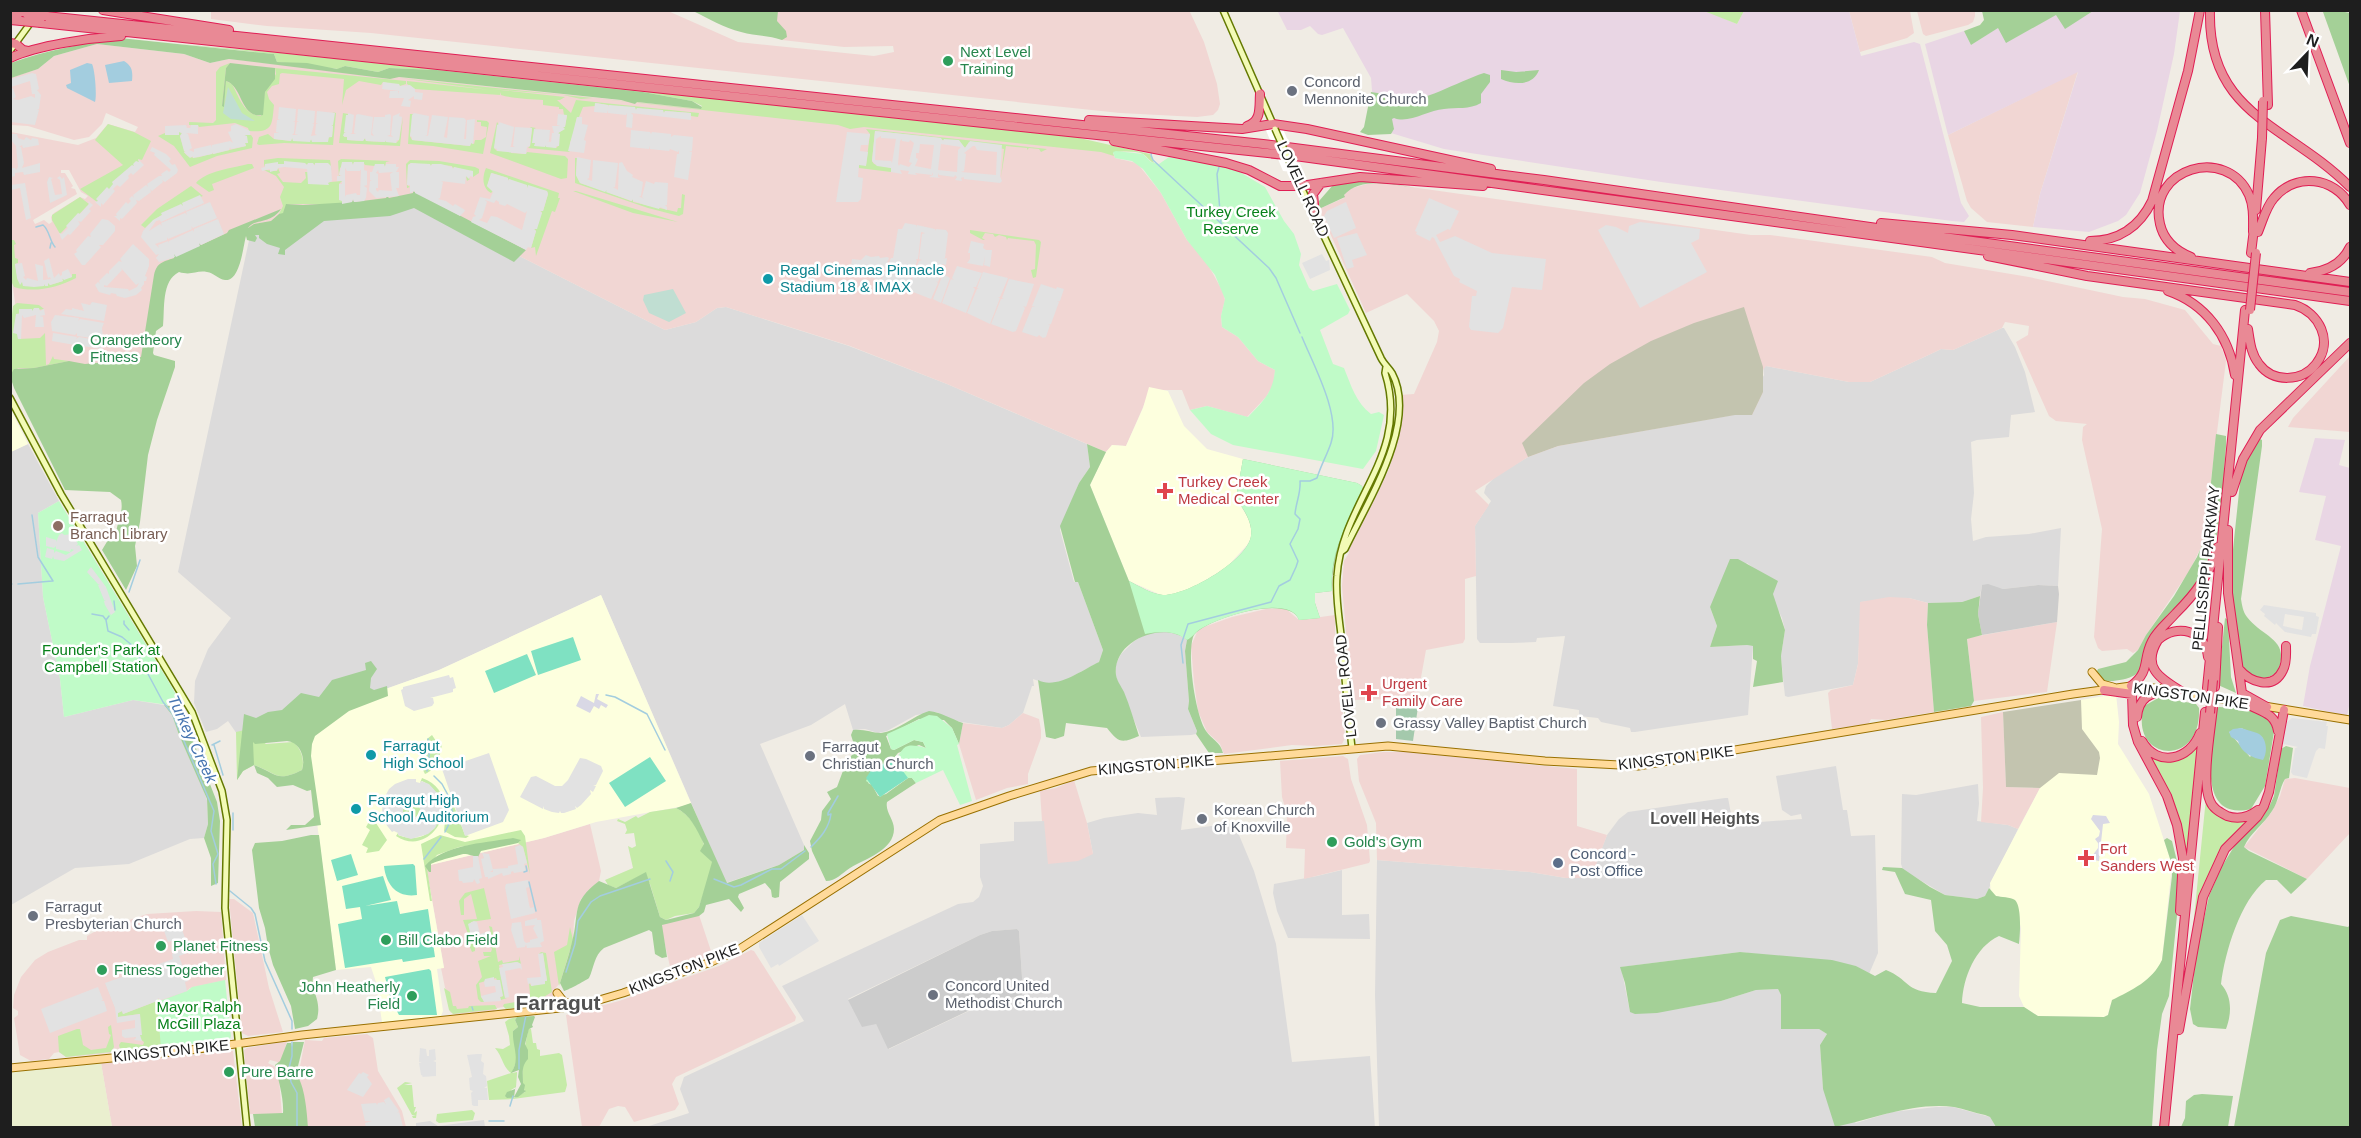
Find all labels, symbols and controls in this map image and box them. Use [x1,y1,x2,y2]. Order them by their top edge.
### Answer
north arrow [2277,24,2337,84]
text: N [2304,31,2321,51]
place label: Next Level Training [960,43,1031,77]
marker: Next Level Training [941,54,955,68]
place label: Concord Mennonite Church [1304,73,1427,107]
marker: Concord Mennonite Church [1285,84,1299,98]
street label: LOVELL ROAD [1274,138,1333,240]
park label: Turkey Creek Reserve [1186,203,1276,237]
place label: Regal Cinemas Pinnacle Stadium 18 & IMAX [780,261,944,295]
marker: Regal Cinemas Pinnacle Stadium 18 & IMAX [761,272,775,286]
place label: Orangetheory Fitness [90,331,182,365]
marker: Orangetheory Fitness [71,342,85,356]
place label: Turkey Creek Medical Center [1178,473,1279,507]
marker: Turkey Creek Medical Center [1156,482,1174,500]
street label: PELLISSIPPI PARKWAY [2188,485,2223,651]
place label: Farragut Branch Library [70,508,168,542]
marker: Farragut Branch Library [51,519,65,533]
street label: LOVELL ROAD [1332,633,1359,738]
park label: Founder's Park at Campbell Station [42,641,161,675]
place label: Urgent Family Care [1382,675,1463,709]
street label: KINGSTON PIKE [2132,679,2250,712]
marker: Urgent Family Care [1360,684,1378,702]
water label: Turkey Creek [165,693,221,787]
place label: Grassy Valley Baptist Church [1393,714,1587,731]
marker: Grassy Valley Baptist Church [1374,716,1388,730]
place label: Farragut High School [383,737,464,771]
place label: Farragut Christian Church [822,738,934,772]
street label: KINGSTON PIKE [1617,742,1735,773]
marker: Farragut High School [364,748,378,762]
marker: Farragut Christian Church [803,749,817,763]
street label: KINGSTON PIKE [1097,751,1215,778]
place label: Farragut High School Auditorium [368,791,489,825]
place label: Korean Church of Knoxville [1214,801,1315,835]
marker: Farragut High School Auditorium [349,802,363,816]
district label: Lovell Heights [1650,810,1760,827]
marker: Korean Church of Knoxville [1195,812,1209,826]
place label: Gold's Gym [1344,833,1422,850]
marker: Gold's Gym [1325,835,1339,849]
place label: Fort Sanders West [2100,840,2195,874]
place label: Concord - Post Office [1570,845,1643,879]
marker: Fort Sanders West [2077,849,2095,867]
marker: Concord - Post Office [1551,856,1565,870]
place label: Farragut Presbyterian Church [45,898,182,932]
marker: Farragut Presbyterian Church [26,909,40,923]
place label: Bill Clabo Field [398,931,498,948]
marker: Bill Clabo Field [379,933,393,947]
place label: Planet Fitness [173,937,268,954]
marker: Planet Fitness [154,939,168,953]
street label: KINGSTON PIKE [626,940,741,997]
place label: Fitness Together [114,961,225,978]
marker: Fitness Together [95,963,109,977]
place label: Concord United Methodist Church [945,977,1063,1011]
place label: John Heatherly Field [299,978,400,1012]
marker: Concord United Methodist Church [926,988,940,1002]
marker: John Heatherly Field [405,989,419,1003]
district label: Farragut [515,991,601,1014]
park label: Mayor Ralph McGill Plaza [156,998,242,1032]
street label: KINGSTON PIKE [112,1036,230,1065]
place label: Pure Barre [241,1063,314,1080]
marker: Pure Barre [222,1065,236,1079]

